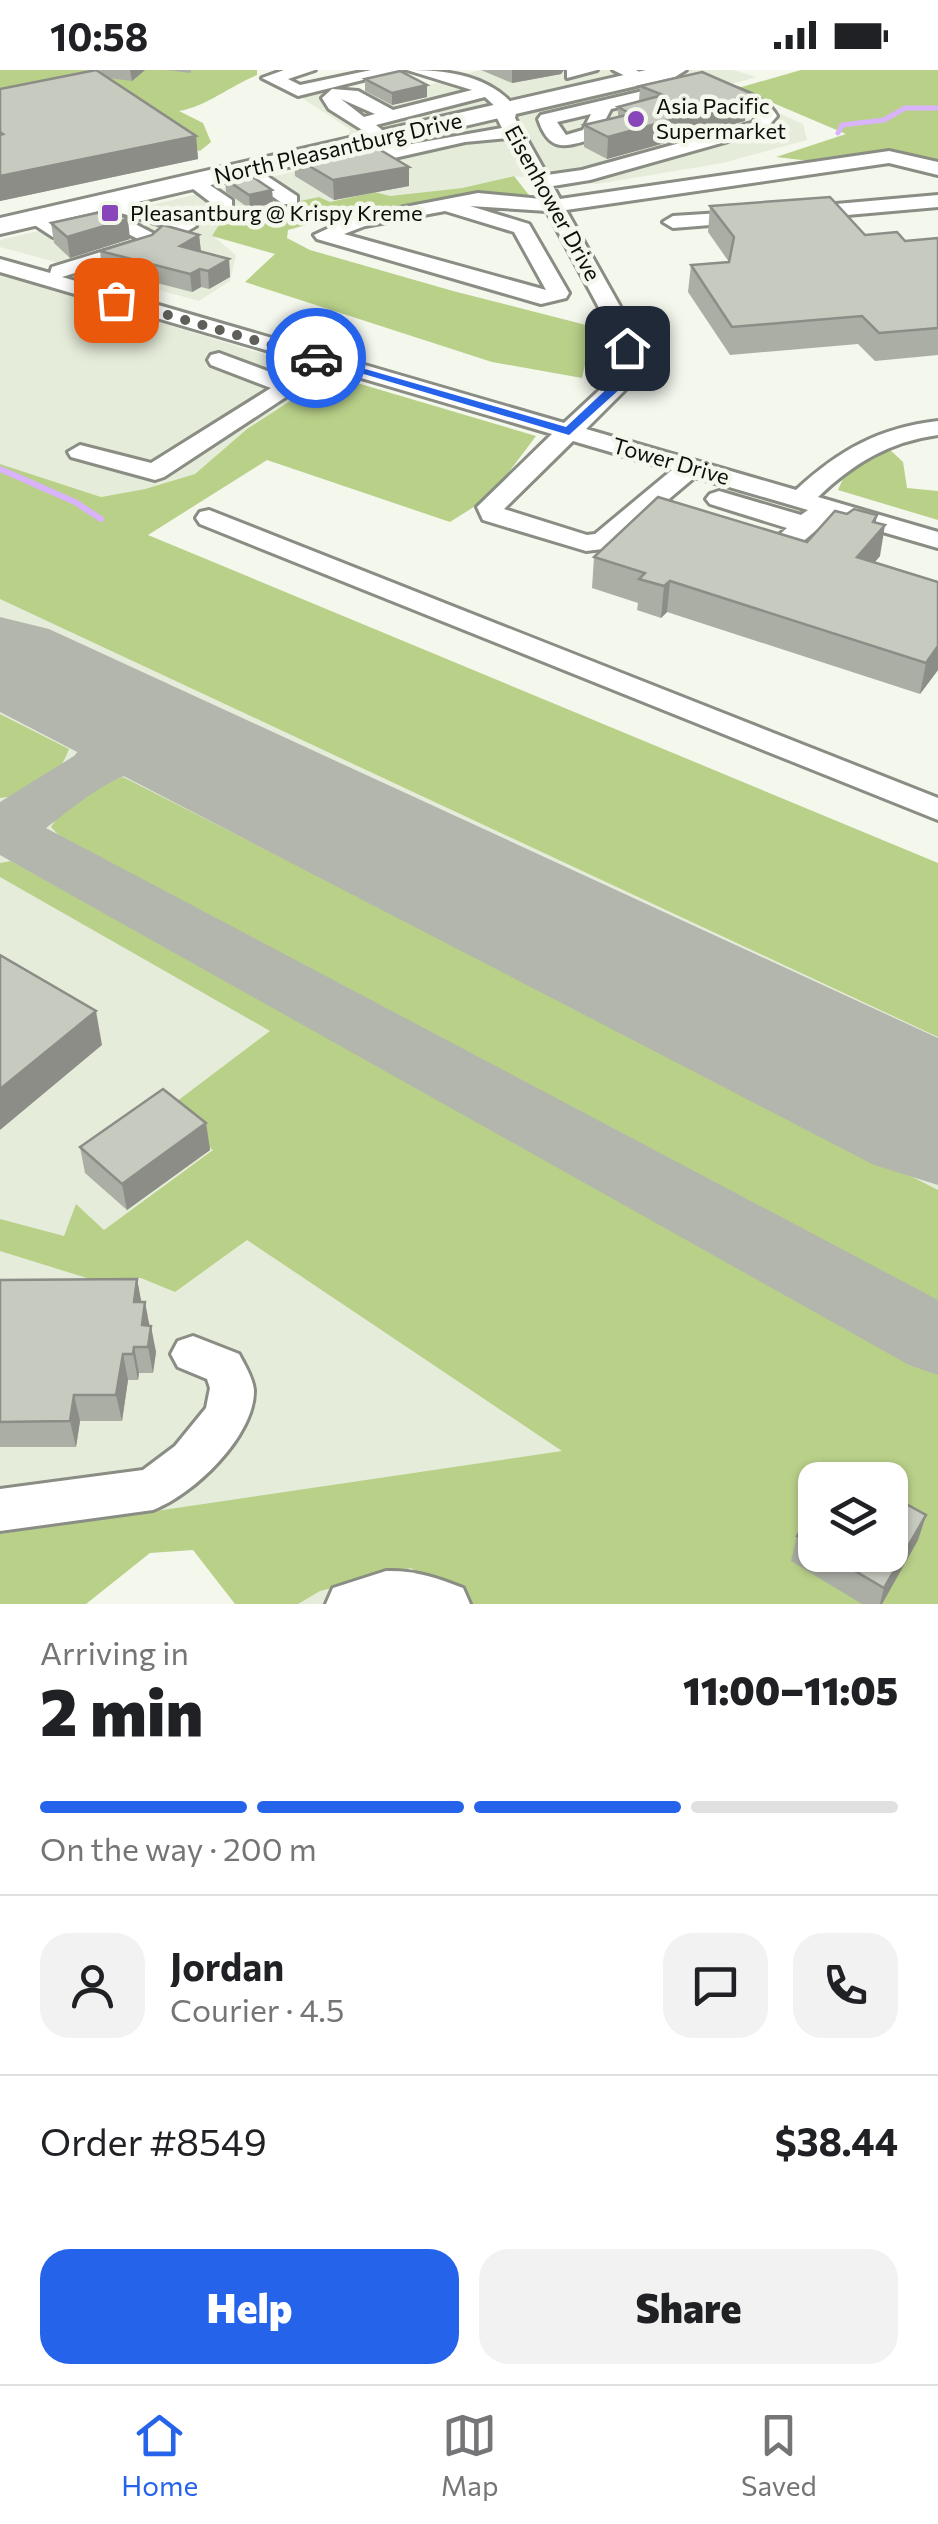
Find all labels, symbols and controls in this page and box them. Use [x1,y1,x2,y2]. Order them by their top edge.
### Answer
text: 10:58 [50,12,148,59]
place label: Asia Pacific Supermarket [656,92,786,144]
street label: North Pleasantburg Drive [211,106,464,189]
marker: Asia Pacific Supermarket [625,108,647,130]
street label: Eisenhower Drive [500,120,607,285]
place label: Pleasantburg @ Krispy Kreme [130,199,423,226]
marker: Pleasantburg @ Krispy Kreme [99,202,121,224]
pin [74,258,159,343]
icon: bag [89,273,144,328]
pin [585,306,670,391]
courier [266,308,366,408]
icon: home [600,321,655,376]
icon: car [289,331,344,386]
street label: Tower Drive [610,431,733,490]
map controls [798,1462,908,1572]
button: layers [798,1462,908,1572]
text: Arriving in [40,1632,189,1672]
text: 11:00–11:05 [683,1666,898,1713]
text: 2 min [40,1670,203,1749]
text: On the way · 200 m [40,1828,317,1868]
button: person [40,1933,145,2038]
button: chat [663,1933,768,2038]
button: phone [793,1933,898,2038]
text: Jordan [170,1942,284,1989]
text: Courier · 4.5 [170,1989,344,2029]
text: Order #8549 [40,2117,267,2164]
text: $38.44 [775,2117,898,2164]
button: Help [40,2249,459,2364]
button: Share [479,2249,898,2364]
tab: Home [121,2408,198,2502]
tab: Map [441,2408,499,2502]
tab: Saved [741,2408,817,2502]

